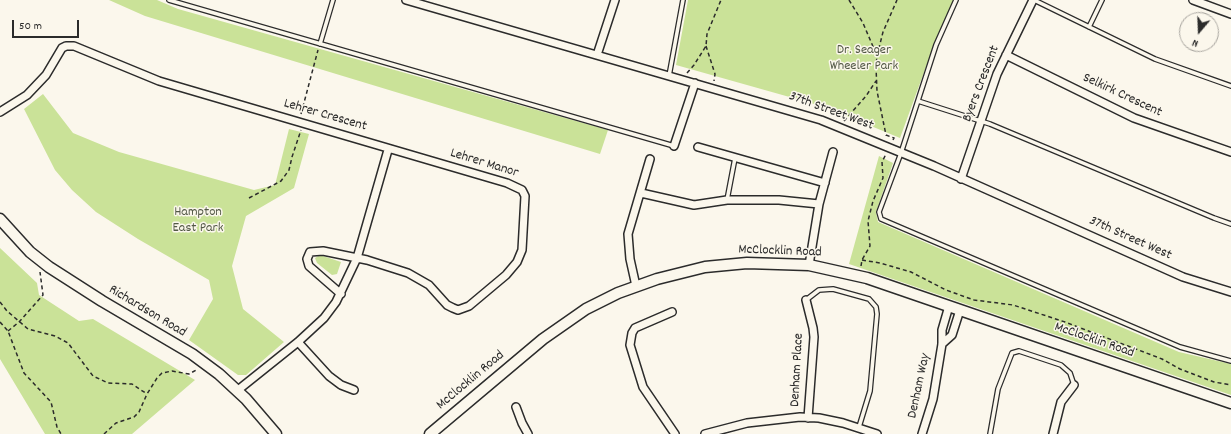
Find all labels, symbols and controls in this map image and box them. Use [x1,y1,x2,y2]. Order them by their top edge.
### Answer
scale bar [14,12,81,38]
north arrow [1179,12,1219,52]
text: 50 m [19,18,42,35]
text: N [1190,34,1201,51]
park label: Dr. Seager Wheeler Park [830,43,898,76]
street label: Byers Crescent [960,43,1004,125]
street label: Selkirk Crescent [1080,70,1164,122]
street label: 37th Street West [786,89,876,135]
street label: Lehrer Crescent [282,96,368,136]
street label: Lehrer Manor [448,146,520,182]
park label: Hampton East Park [172,205,224,238]
street label: 37th Street West [1086,213,1174,265]
street label: McClocklin Road [738,242,822,262]
street label: Richardson Road [105,282,189,342]
street label: McClocklin Road [1052,319,1136,363]
street label: Denham Place [788,333,808,407]
street label: McClocklin Road [434,348,508,414]
street label: Denham Way [905,352,935,420]

